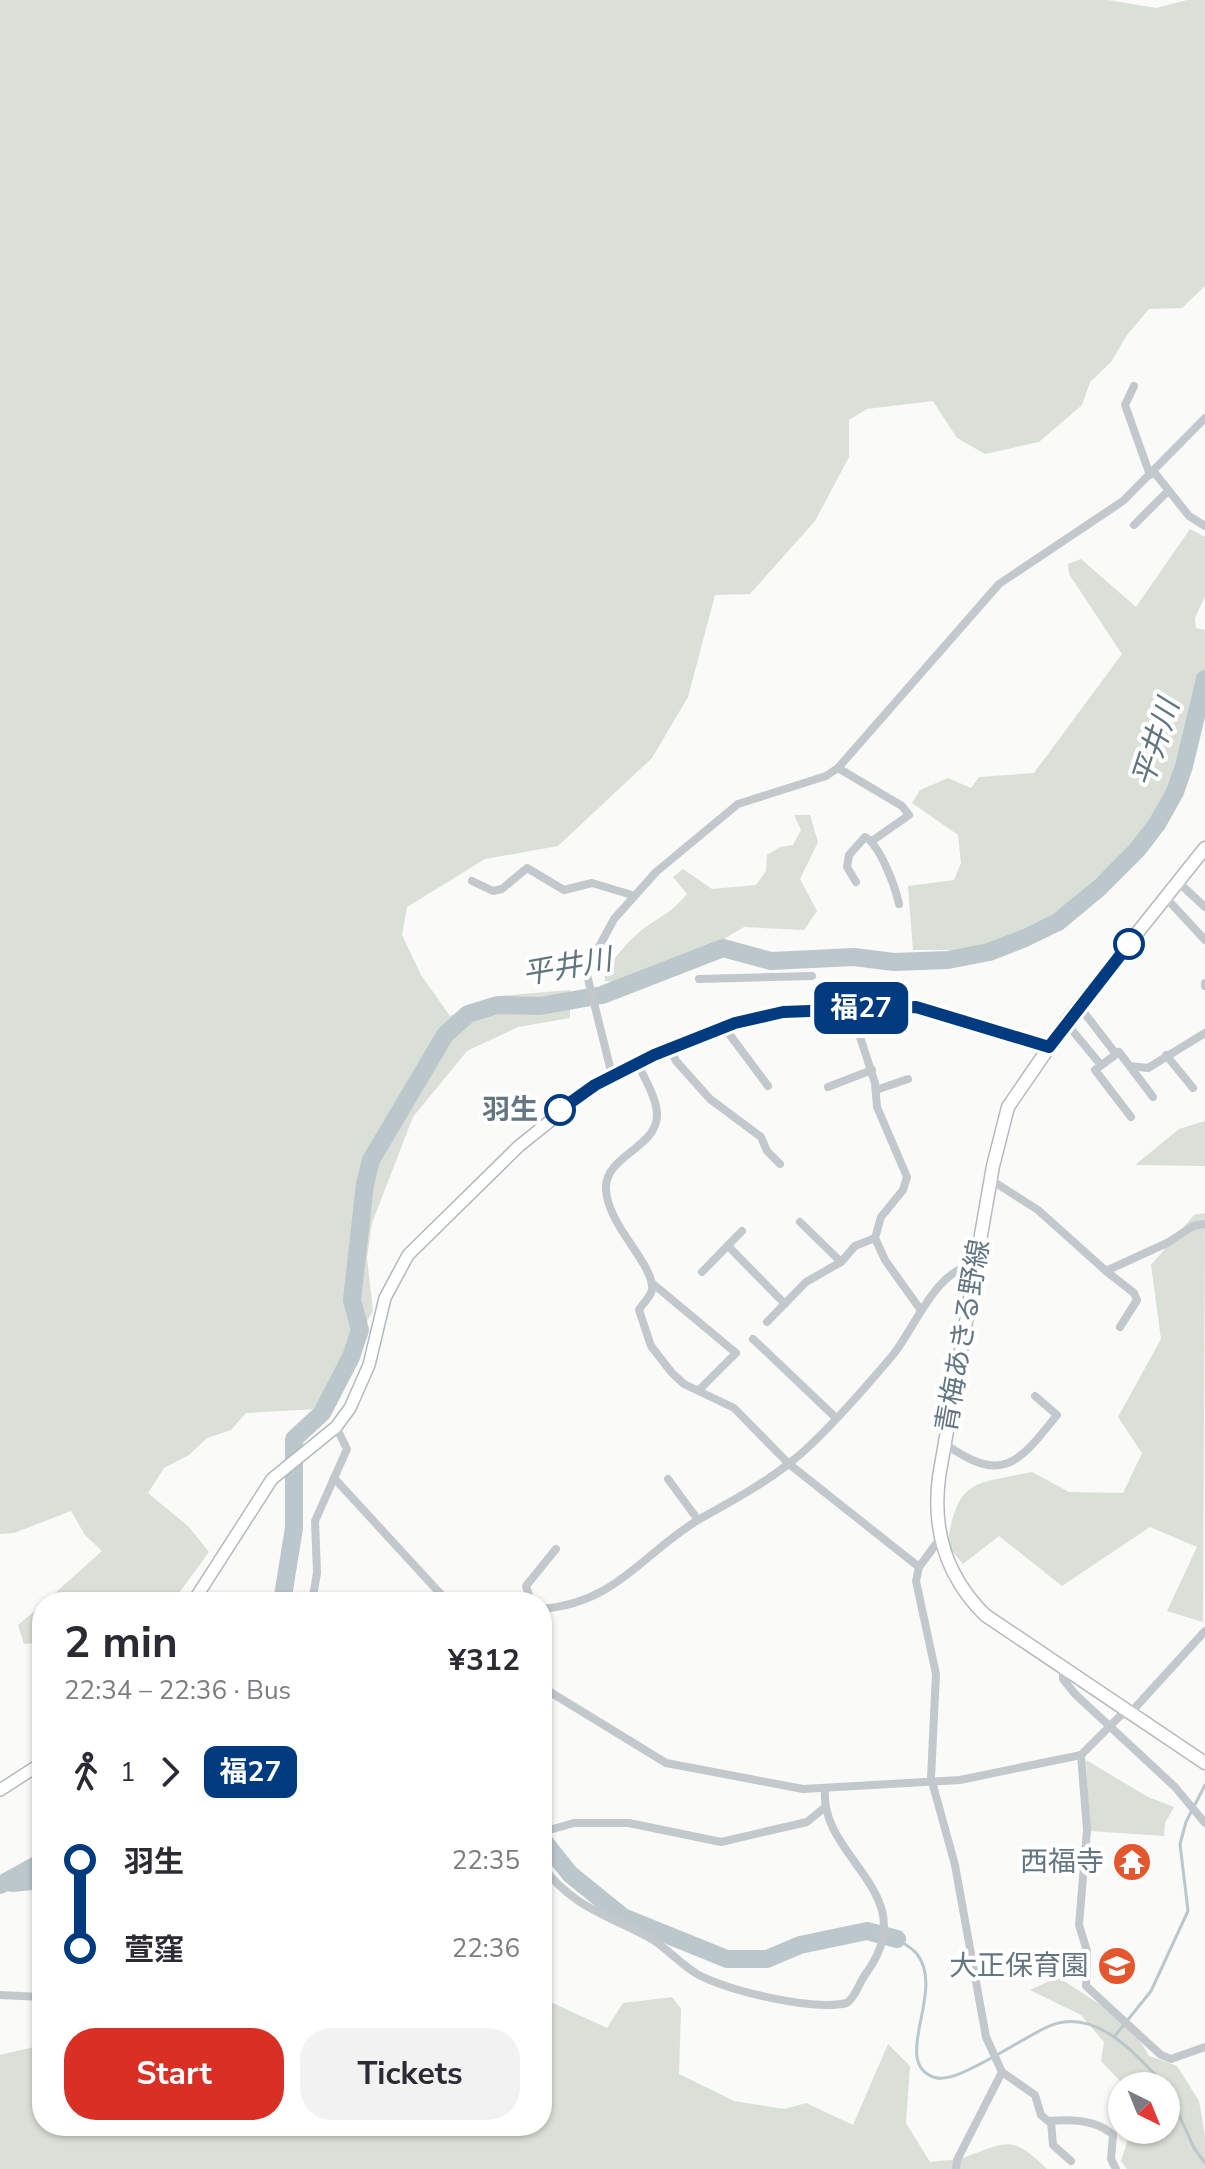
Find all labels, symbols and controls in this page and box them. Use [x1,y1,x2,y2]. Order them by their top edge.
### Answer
water label: 平井川 [1123,691,1190,792]
unlabelled marker [1114,929,1144,959]
water label: 平井川 [519,938,618,995]
line badge: 福27 [815,982,907,1034]
text: 福27 [830,989,892,1027]
place label: 羽生 [482,1091,538,1129]
marker: 羽生 [545,1095,575,1125]
street label: 青梅あきる野線 [927,1236,999,1436]
text: 2 min [64,1613,178,1673]
text: ¥312 [448,1640,520,1681]
text: 22:34 – 22:36 · Bus [64,1673,291,1708]
icon: walk [64,1750,108,1794]
icon: forward [148,1750,192,1794]
text: 福27 [220,1753,281,1791]
text: 1 [120,1755,136,1790]
temple icon: 西福寺 [1111,1841,1153,1883]
text: 羽生 [124,1842,184,1883]
text: 22:35 [452,1843,520,1878]
place label: 西福寺 [1020,1843,1104,1881]
text: 萱窪 [124,1930,184,1971]
text: 22:36 [452,1931,520,1966]
school or university icon: 大正保育園 [1096,1945,1138,1987]
place label: 大正保育園 [949,1947,1089,1985]
button: Start [64,2028,284,2120]
button: Tickets [300,2028,520,2120]
north arrow [1108,2072,1180,2144]
map controls [1108,2072,1180,2144]

